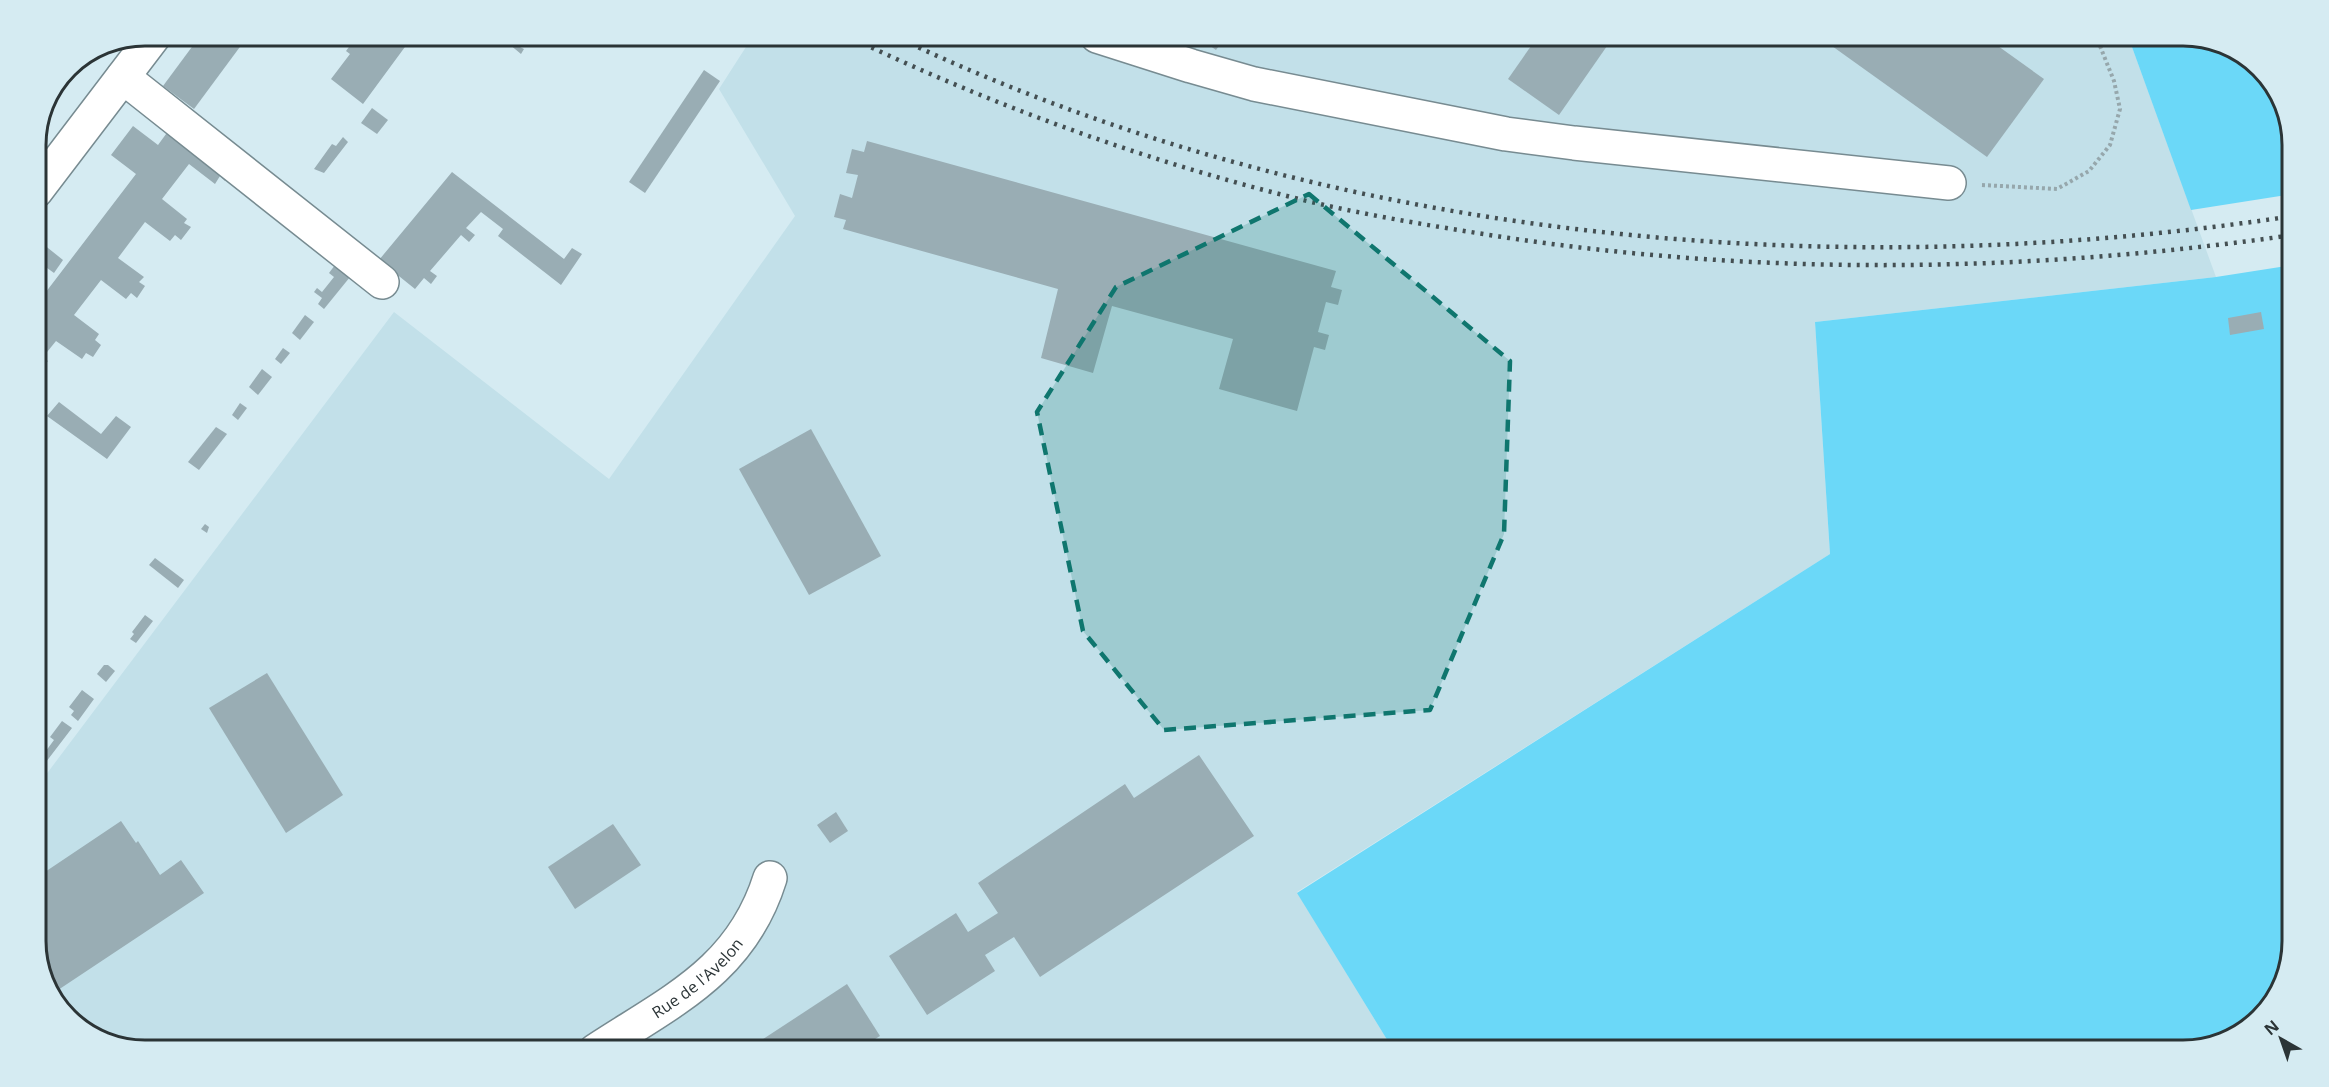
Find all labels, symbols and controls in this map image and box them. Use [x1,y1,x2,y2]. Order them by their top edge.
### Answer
street label: Rue de l'Avelon [647,933,748,1023]
north arrow [2251,1009,2311,1069]
text: N [2259,1015,2283,1040]

